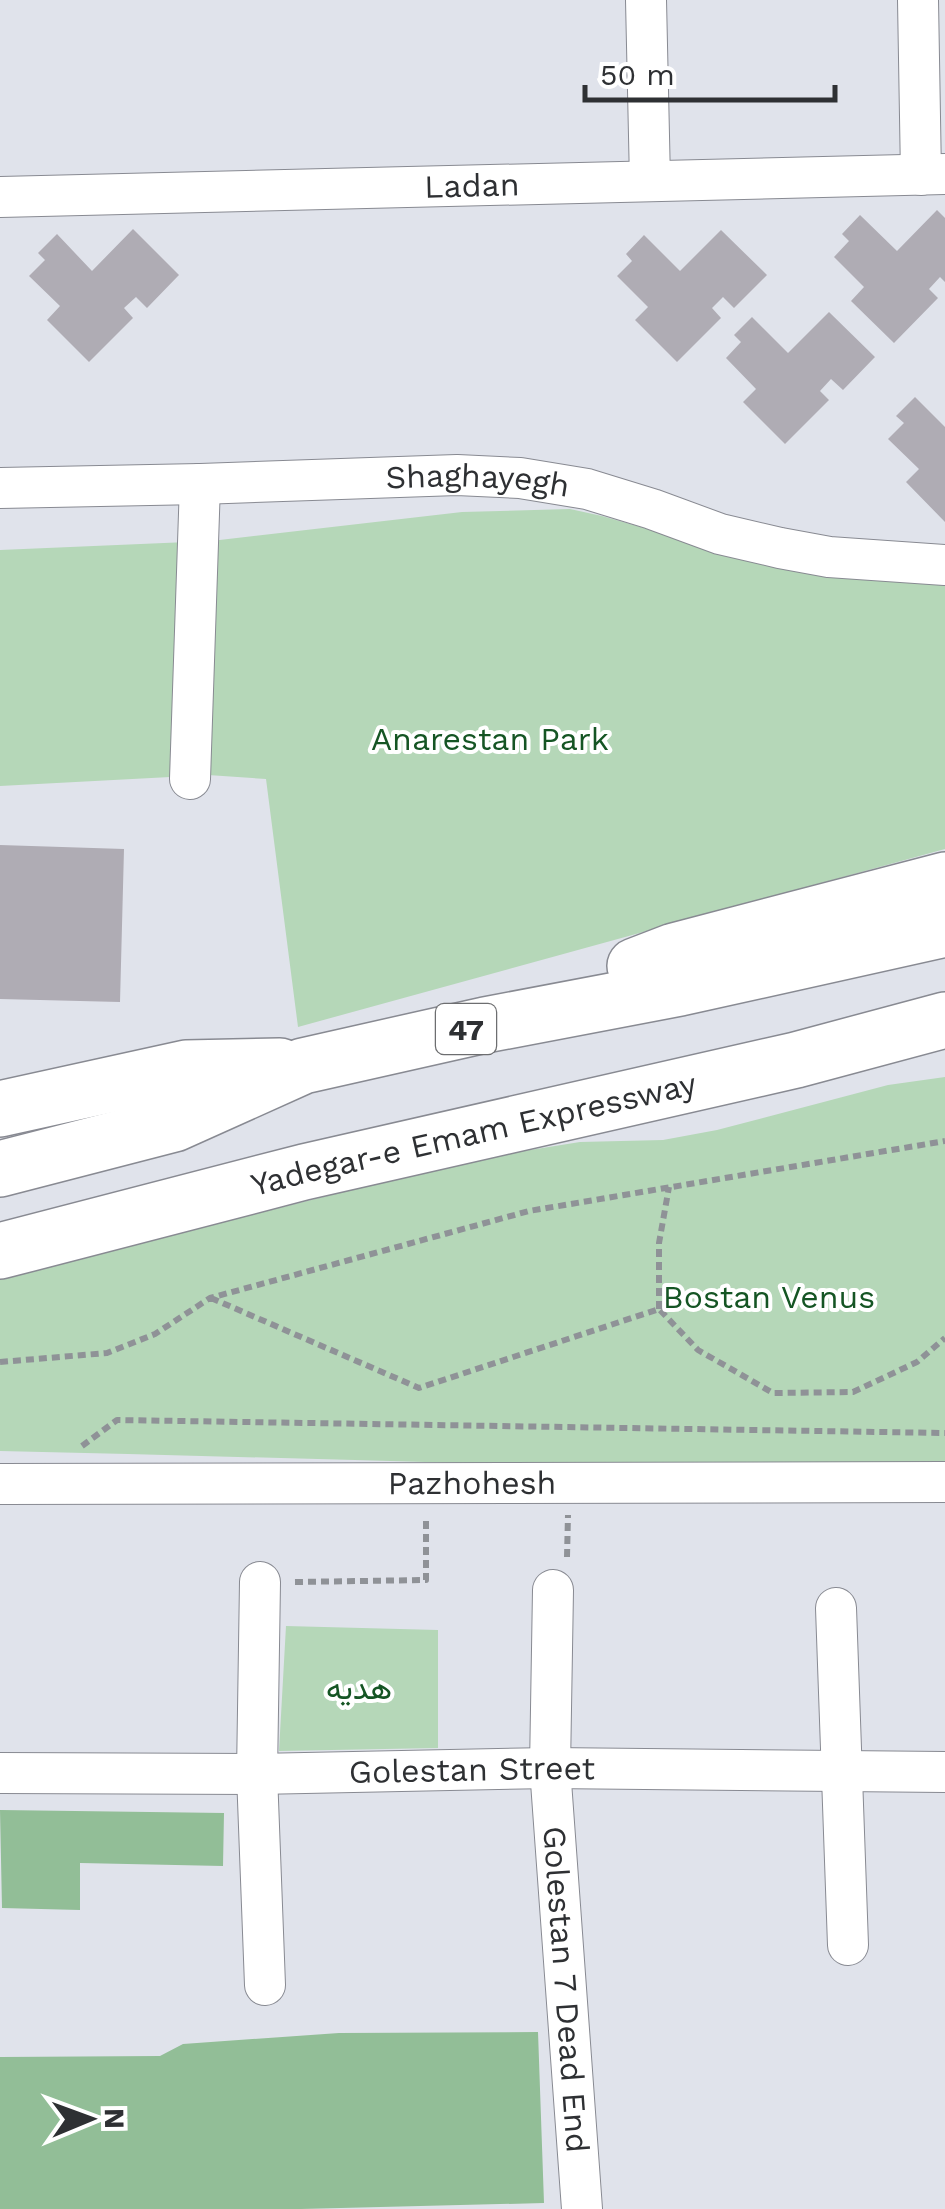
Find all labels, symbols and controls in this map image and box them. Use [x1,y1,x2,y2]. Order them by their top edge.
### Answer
scale bar [585,40,835,102]
text: 50 m [600,57,675,92]
street label: Ladan [424,165,520,206]
street label: Shaghayegh [385,456,572,505]
park label: Anarestan Park [371,720,609,758]
road number: 47 [436,1004,496,1054]
street label: Yadegar-e Emam Expressway [247,1064,700,1204]
park label: Bostan Venus [663,1278,875,1316]
street label: Pazhohesh [388,1464,556,1502]
park label: هدیه [326,1669,392,1707]
street label: Golestan Street [349,1749,595,1791]
street label: Golestan 7 Dead End [535,1825,597,2154]
north arrow [40,2069,140,2169]
text: N [98,2108,131,2129]

